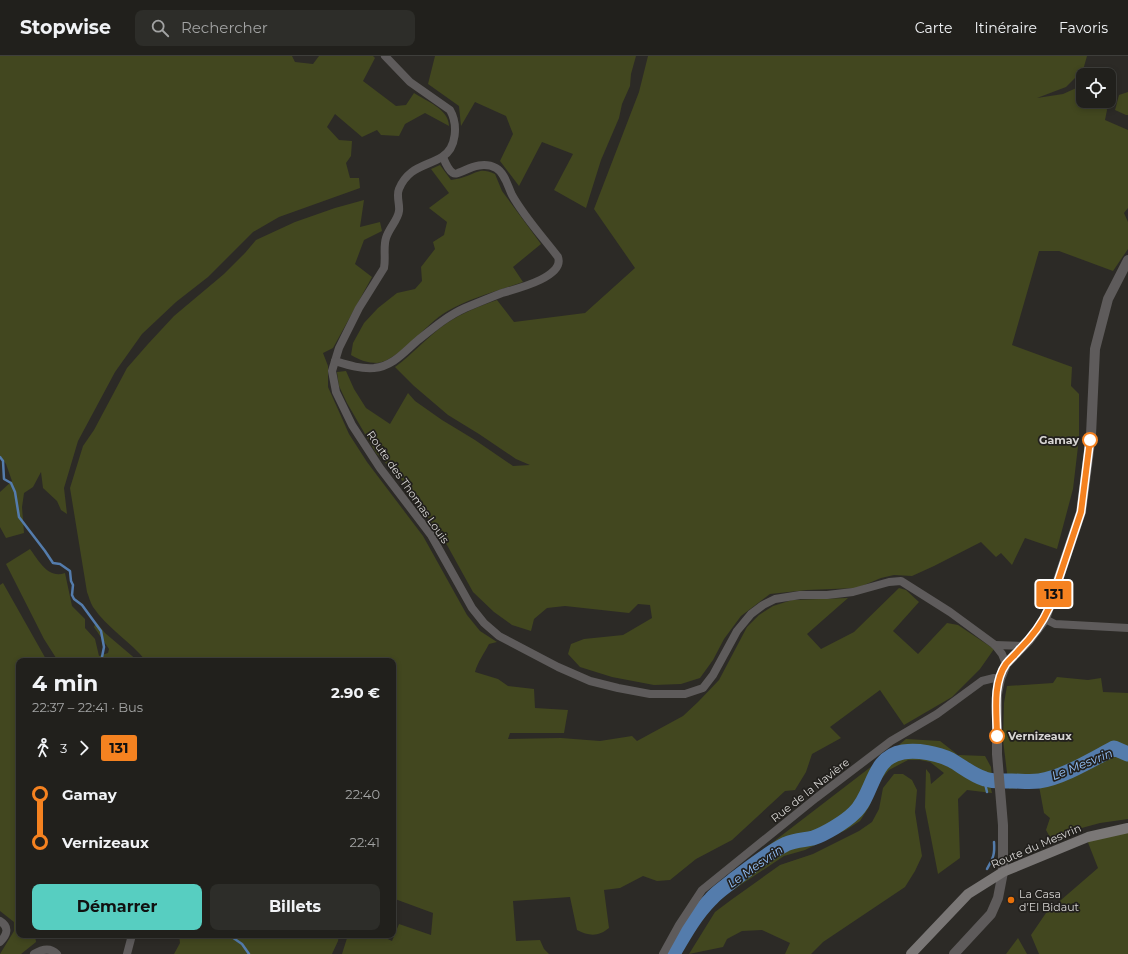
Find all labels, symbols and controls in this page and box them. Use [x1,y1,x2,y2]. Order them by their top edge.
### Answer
search box [135,10,415,46]
text: Stopwise [20,16,111,39]
icon: search [149,17,171,39]
text: Rechercher [181,18,268,37]
text: Carte [915,19,952,37]
text: Itinéraire [974,19,1037,37]
text: Favoris [1059,19,1108,37]
map controls [1076,68,1116,108]
button: locate [1076,68,1116,108]
street label: Route des Thomas Louis [364,428,453,547]
marker: Gamay [1082,432,1098,448]
place label: Gamay [1039,433,1079,447]
line badge: 131 [1031,581,1077,607]
text: 131 [1044,585,1064,603]
text: 4 min [32,670,98,697]
text: 2.90 € [331,683,380,702]
text: 22:37 – 22:41 · Bus [32,699,143,715]
marker: Vernizeaux [989,728,1005,744]
place label: Vernizeaux [1007,729,1072,743]
icon: walk [32,737,54,759]
icon: forward [73,737,95,759]
text: 131 [109,739,129,757]
text: 3 [60,740,67,756]
water label: Le Mesvrin [1049,745,1115,783]
street label: Rue de la Navière [768,755,852,825]
text: Gamay [62,785,117,804]
text: 22:40 [345,786,380,802]
street label: Route du Mesvrin [989,821,1083,871]
text: Vernizeaux [62,833,149,852]
text: 22:41 [350,834,380,850]
water label: Le Mesvrin [724,841,786,891]
button: Démarrer [32,884,202,930]
button: Billets [210,884,380,930]
place label: La Casa d’El Bidaut [1019,887,1080,914]
marker: La Casa d’El Bidaut [1006,895,1016,905]

